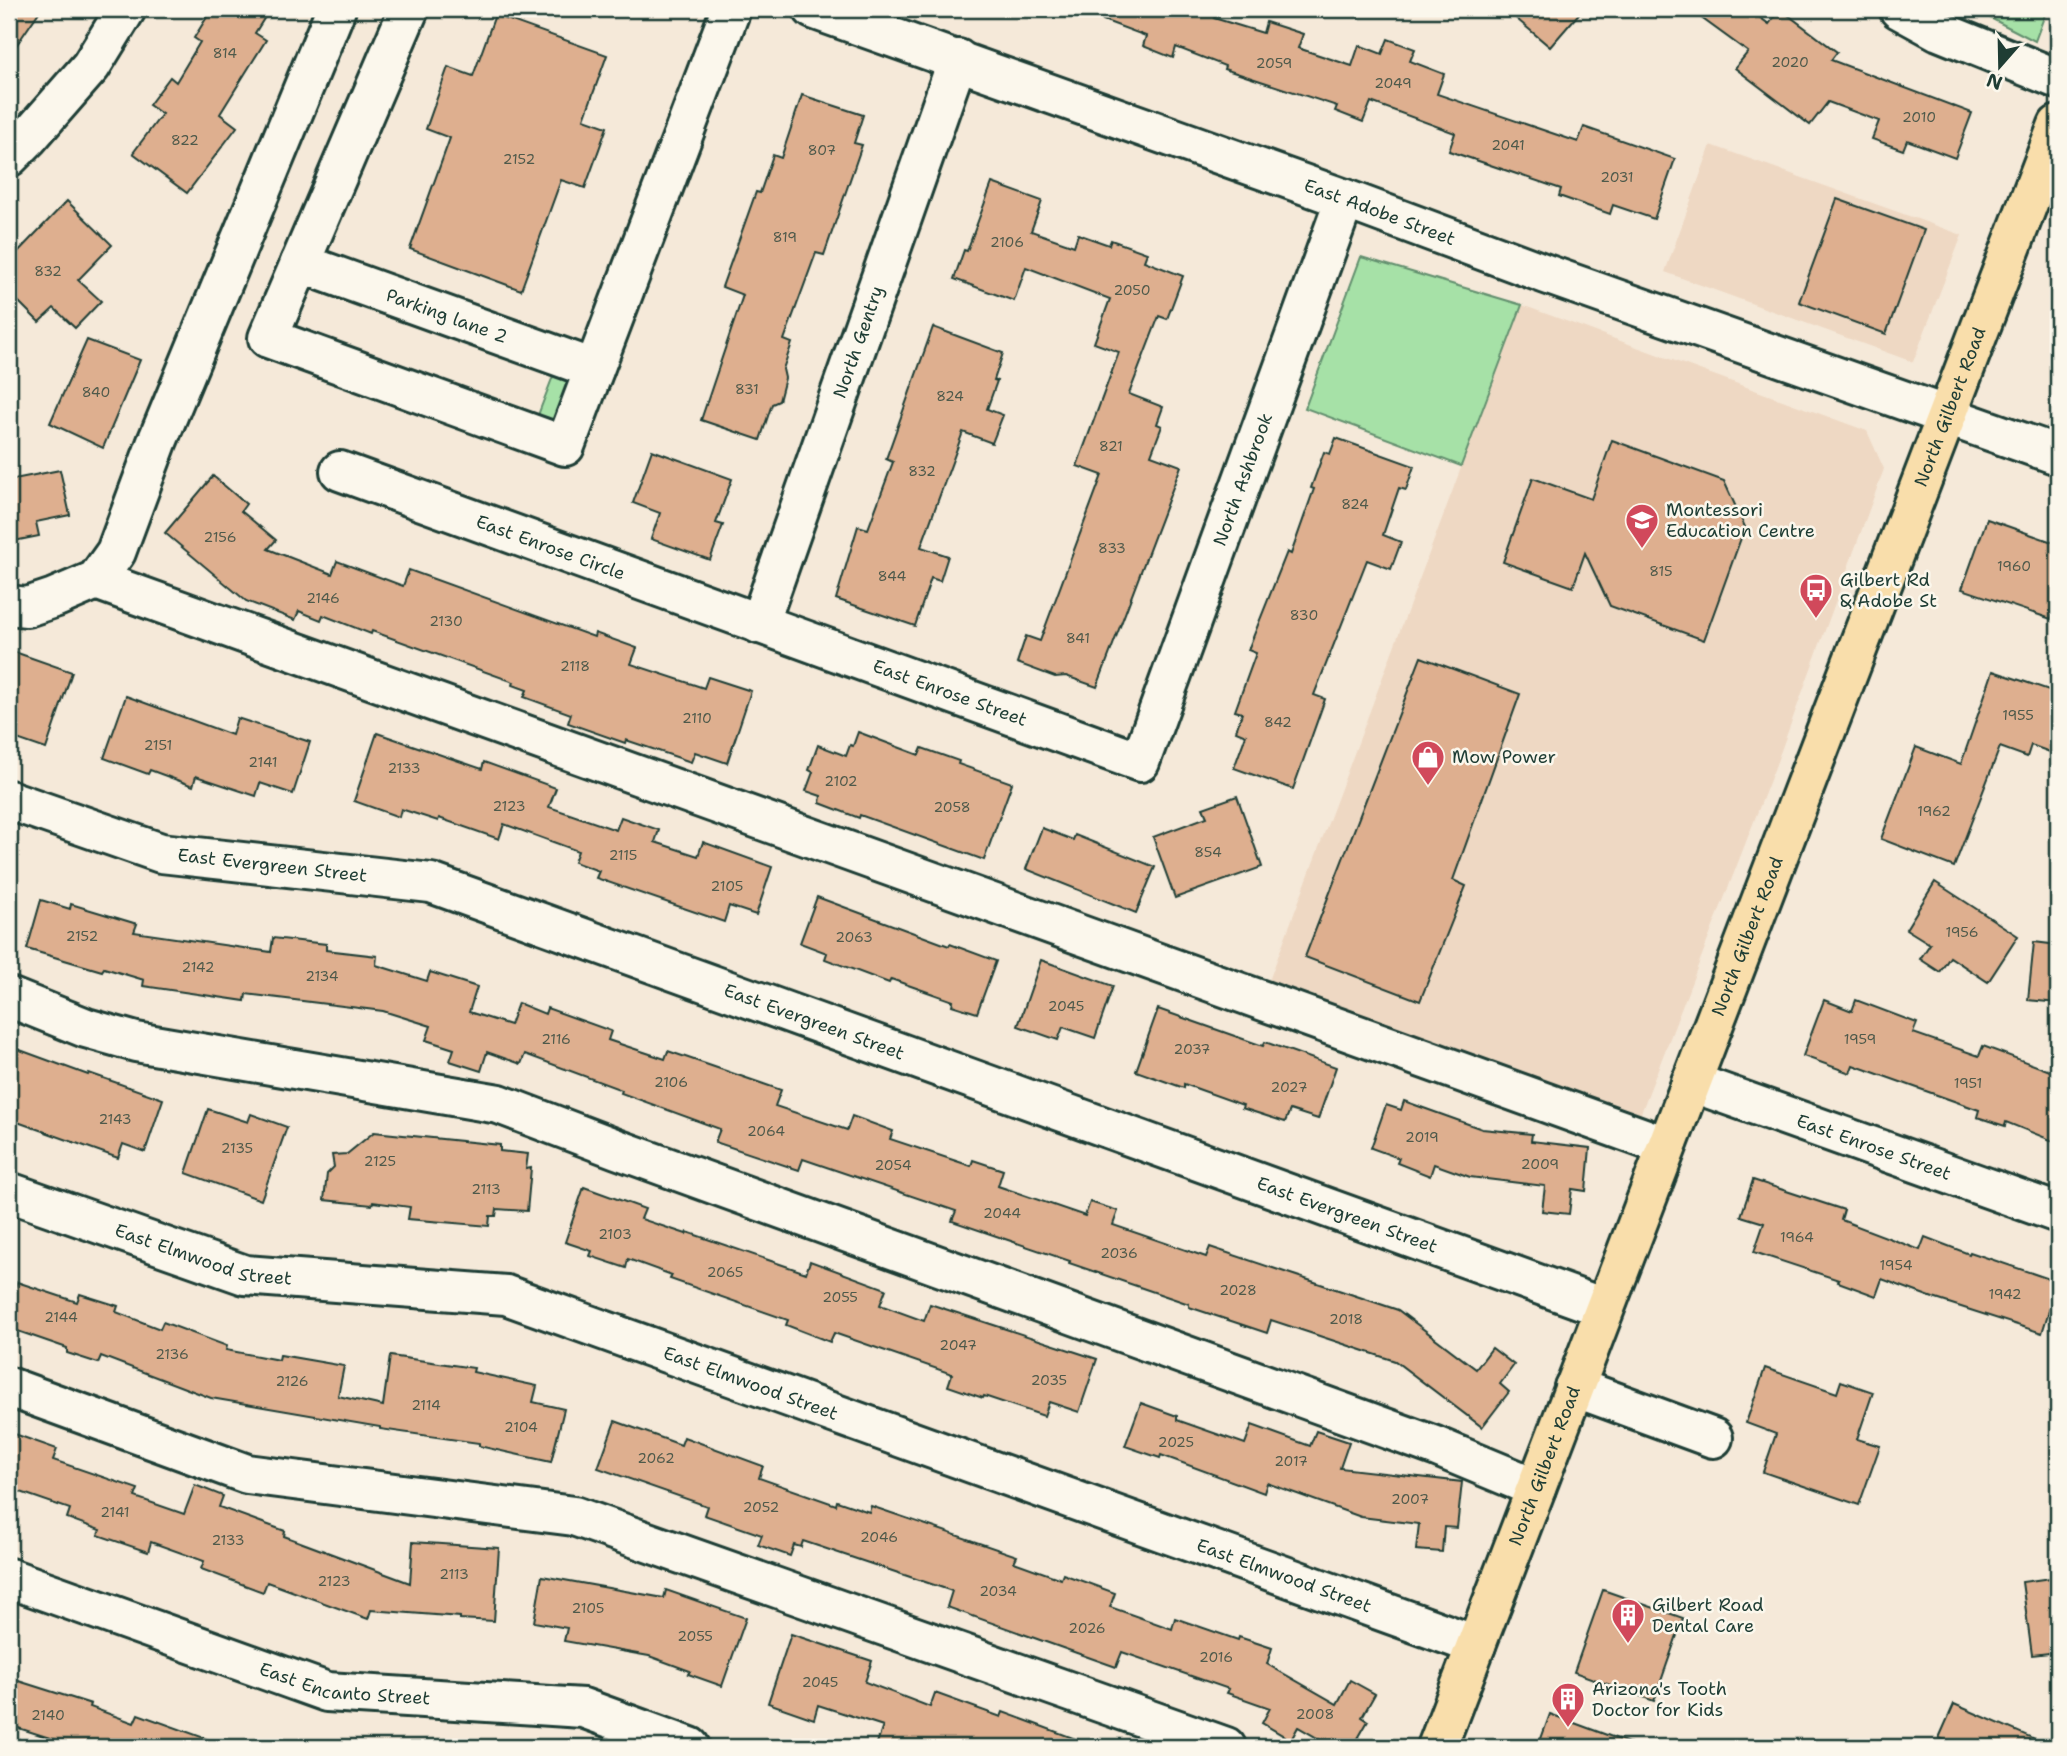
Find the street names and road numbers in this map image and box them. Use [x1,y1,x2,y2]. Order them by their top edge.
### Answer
street label: East Adobe Street [1301,173,1459,251]
street label: North Gentry [827,282,889,401]
street label: Parking lane 2 [383,283,511,349]
street label: North Gilbert Road [1909,324,1992,490]
street label: North Ashbrook [1208,410,1278,549]
street label: East Enrose Circle [473,509,628,586]
street label: East Enrose Street [869,654,1031,732]
street label: East Evergreen Street [176,843,368,888]
street label: North Gilbert Road [1706,853,1789,1020]
street label: East Evergreen Street [720,978,908,1066]
street label: East Enrose Street [1793,1109,1954,1186]
street label: East Evergreen Street [1254,1171,1441,1259]
street label: East Elmwood Street [112,1218,293,1291]
street label: East Elmwood Street [660,1341,841,1426]
street label: North Gilbert Road [1503,1383,1586,1549]
street label: East Elmwood Street [1193,1533,1375,1618]
street label: East Encanto Street [256,1657,431,1710]

